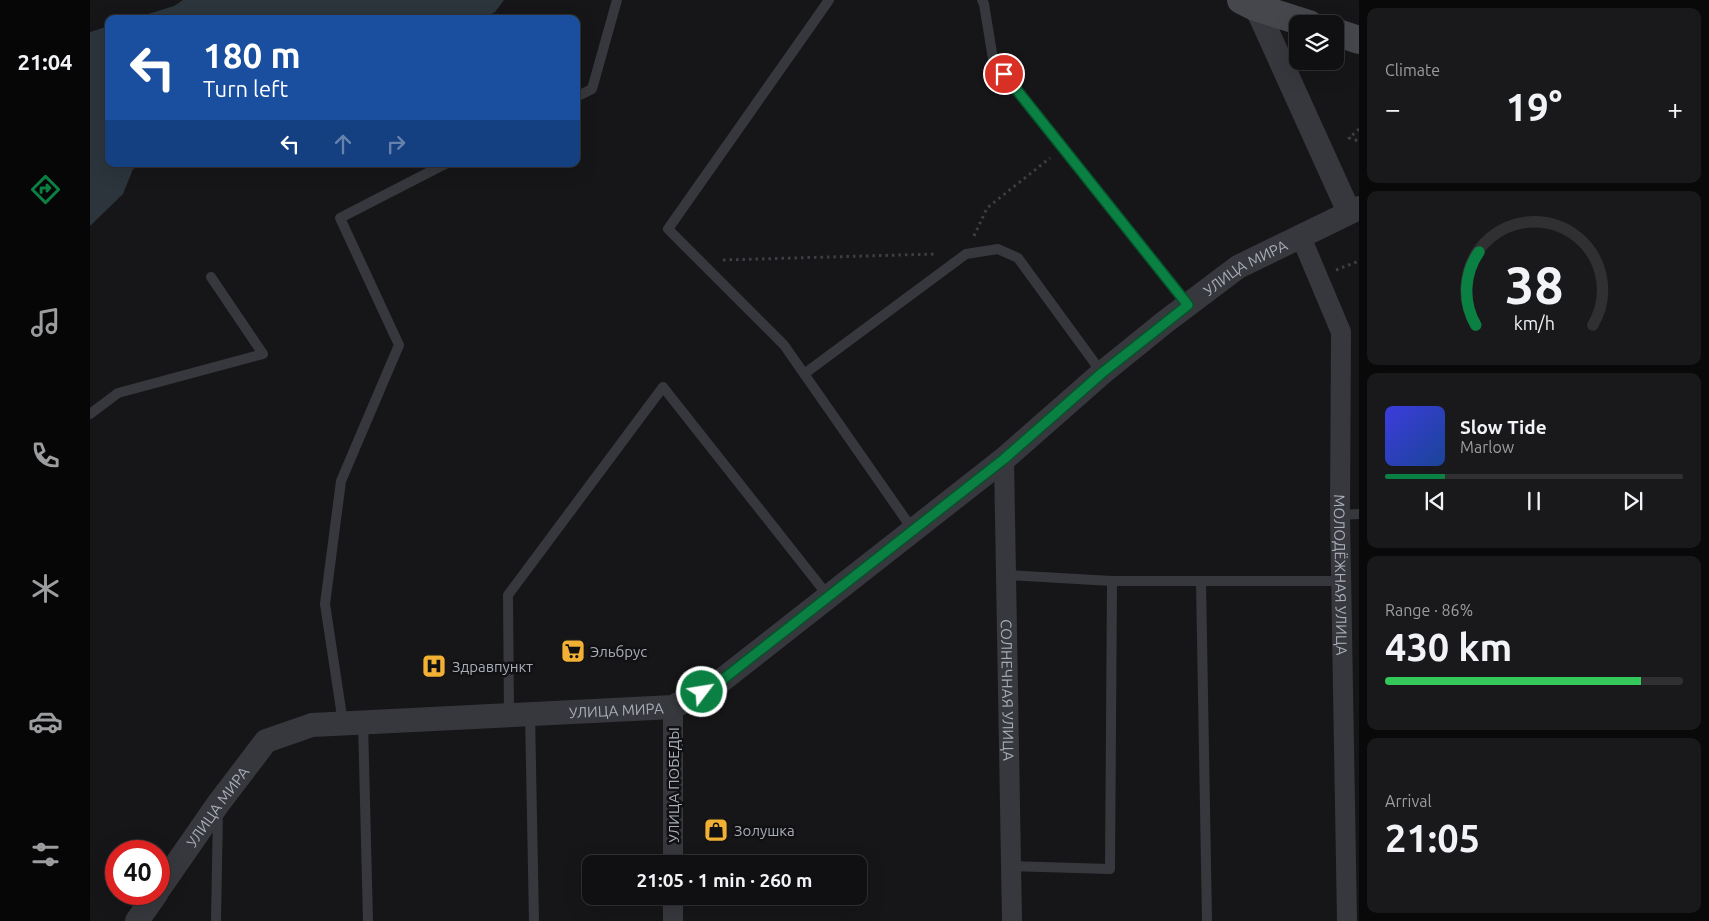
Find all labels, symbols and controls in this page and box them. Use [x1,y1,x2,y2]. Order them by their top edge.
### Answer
map controls [1289,15,1344,70]
button: layers [1289,15,1344,70]
icon: left [120,35,185,100]
text: 180 m [203,35,301,75]
text: 21:04 [17,49,73,74]
pin [983,53,1025,95]
icon: arrive [990,60,1018,88]
text: Climate [1385,61,1440,79]
text: Turn left [203,76,288,101]
text: 19° [1506,86,1562,128]
text: − [1385,93,1401,124]
text: + [1667,93,1683,124]
icon: left [276,130,304,158]
icon: ahead [329,130,357,158]
icon: right [382,130,410,158]
icon: directions [28,172,63,207]
street label: УЛИЦА МИРА [1200,236,1290,299]
text: 38 [1505,256,1563,314]
icon: music [28,305,63,340]
text: km/h [1513,313,1555,333]
text: Slow Tide [1460,416,1547,438]
icon: phone [28,438,63,473]
text: Marlow [1460,438,1514,456]
icon: previous [1421,487,1449,515]
icon: pause [1520,487,1548,515]
icon: next [1619,487,1647,515]
street label: МОЛОДЁЖНАЯ УЛИЦА [1331,494,1351,656]
icon: climate [28,571,63,606]
text: Range · 86% [1385,601,1473,619]
street label: СОЛНЕЧНАЯ УЛИЦА [998,619,1018,761]
text: 430 km [1385,626,1512,668]
supermarket icon: Эльбрус [560,638,586,664]
place label: Эльбрус [590,643,647,660]
hospital icon: Здравпункт [421,653,447,679]
place label: Здравпункт [452,658,533,675]
position arrow [675,665,727,717]
street label: УЛИЦА МИРА [568,699,664,721]
icon: car [28,704,63,739]
street label: УЛИЦА ПОБЕДЫ [665,727,682,843]
street label: УЛИЦА МИРА [183,763,252,850]
text: Arrival [1385,792,1432,810]
shop icon: Золушка [703,817,729,843]
text: 21:05 [1385,817,1480,859]
place label: Золушка [734,822,795,839]
icon: filters [28,837,63,872]
speed limit sign: 40 [105,840,170,905]
text: 21:05 · 1 min · 260 m [637,869,812,891]

